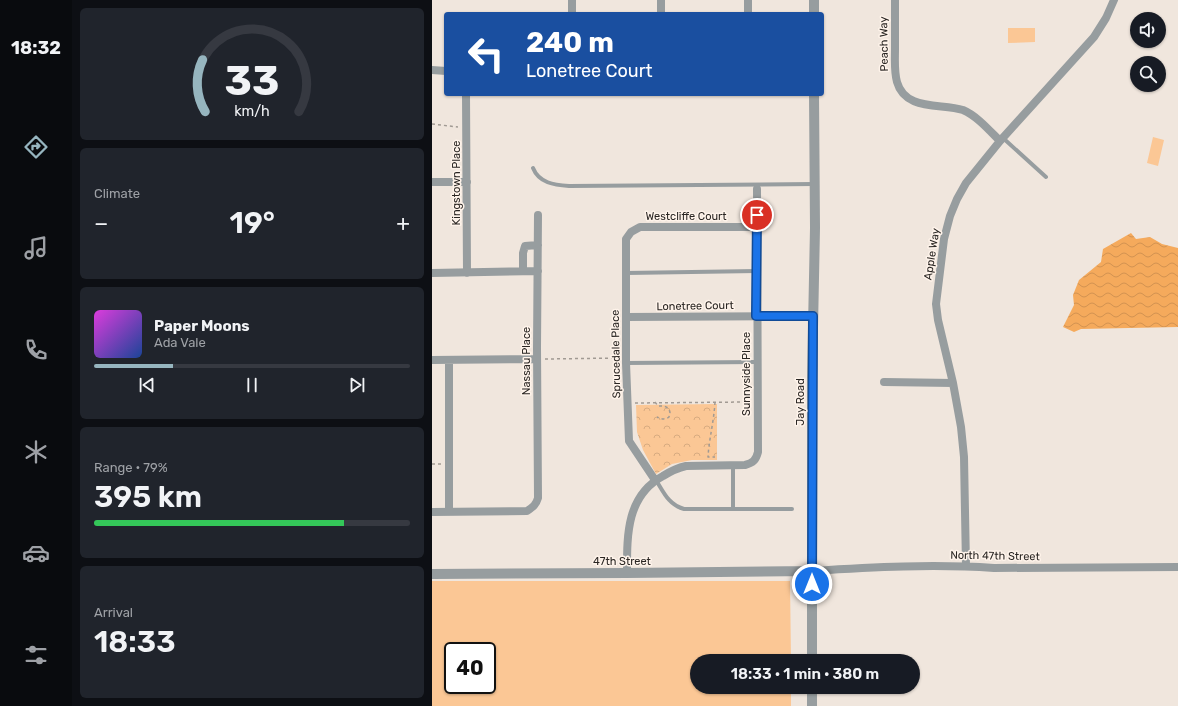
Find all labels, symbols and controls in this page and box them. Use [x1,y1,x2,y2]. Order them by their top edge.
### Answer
map controls [1130,12,1166,92]
button: sound [1130,12,1166,48]
street label: Peach Way [877,16,891,72]
text: 240 m [526,26,614,59]
icon: left [460,28,512,80]
text: 18:32 [11,37,61,59]
text: 33 [225,56,279,105]
button: search [1130,56,1166,92]
text: Lonetree Court [526,60,653,82]
text: km/h [234,102,270,119]
icon: directions [22,133,50,161]
street label: Kingstown Place [450,141,463,225]
text: Climate [94,186,140,201]
pin [740,198,774,232]
icon: arrive [746,204,768,226]
text: 19° [230,205,275,241]
text: − [94,210,108,237]
text: + [396,210,410,237]
street label: Westcliffe Court [645,210,727,223]
street label: Apple Way [921,227,943,281]
icon: music [22,234,50,262]
street label: Lonetree Court [656,299,734,313]
street label: Sprucedale Place [609,310,623,398]
text: Paper Moons [154,317,250,335]
street label: Nassau Place [520,327,533,395]
street label: Sunnyside Place [740,332,753,416]
text: Ada Vale [154,335,206,350]
icon: phone [22,336,50,364]
icon: previous [136,374,158,396]
icon: pause [241,374,263,396]
icon: next [346,374,368,396]
street label: Jay Road [794,378,807,426]
icon: climate [22,438,50,466]
text: Range · 79% [94,460,168,475]
text: 395 km [94,479,202,515]
icon: car [22,539,50,567]
street label: North 47th Street [950,549,1041,563]
street label: 47th Street [593,555,652,568]
position arrow [791,563,833,605]
text: Arrival [94,605,133,620]
text: 18:33 [94,624,175,660]
icon: filters [22,641,50,669]
speed limit sign: 40 [444,642,496,694]
text: 18:33 · 1 min · 380 m [731,665,879,683]

